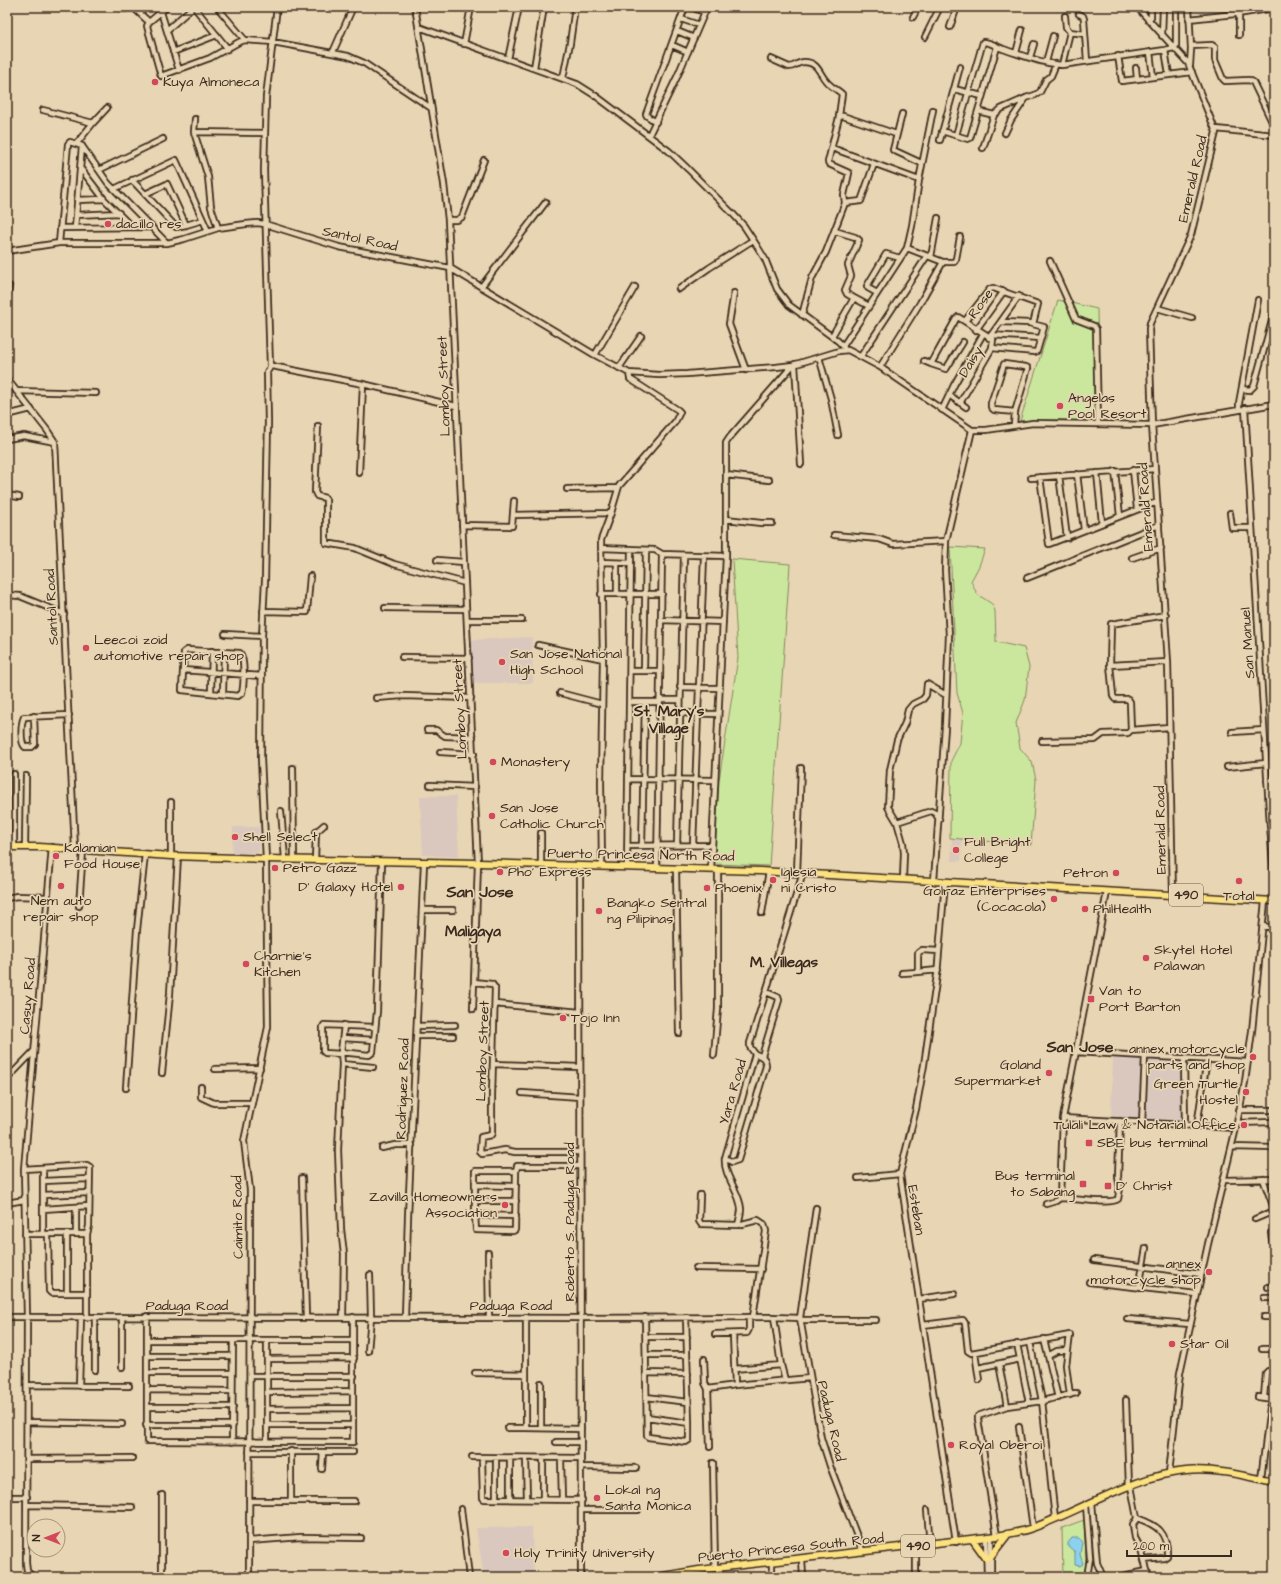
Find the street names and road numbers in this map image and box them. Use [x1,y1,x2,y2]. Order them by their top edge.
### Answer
street label: Emerald Road [1173,134,1213,224]
street label: Santol Road [320,221,400,257]
street label: Rose [963,285,999,323]
street label: Lomboy Street [432,335,456,437]
street label: Daisy [954,342,988,381]
street label: Emerald Road [1133,462,1159,552]
street label: Santol Road [40,568,64,646]
street label: San Manuel [1236,607,1260,679]
street label: Lomboy Street [447,658,473,760]
street label: Emerald Road [1150,785,1172,875]
street label: Puerto Princesa North Road [547,843,735,867]
road number: 490 [1169,884,1203,906]
street label: Casuy Road [15,957,41,1035]
street label: Lomboy Street [471,1000,495,1102]
street label: Rodriguez Road [391,1038,415,1140]
street label: Yara Road [714,1057,752,1127]
street label: Roberto S. Paduga Road [560,1142,580,1302]
street label: Caimito Road [227,1175,249,1259]
street label: Esteban [902,1183,930,1237]
street label: Paduga Road [146,1296,228,1316]
street label: Paduga Road [470,1296,552,1316]
street label: Paduga Road [812,1379,850,1463]
street label: Puerto Princesa South Road [697,1528,885,1568]
road number: 490 [901,1535,935,1557]

